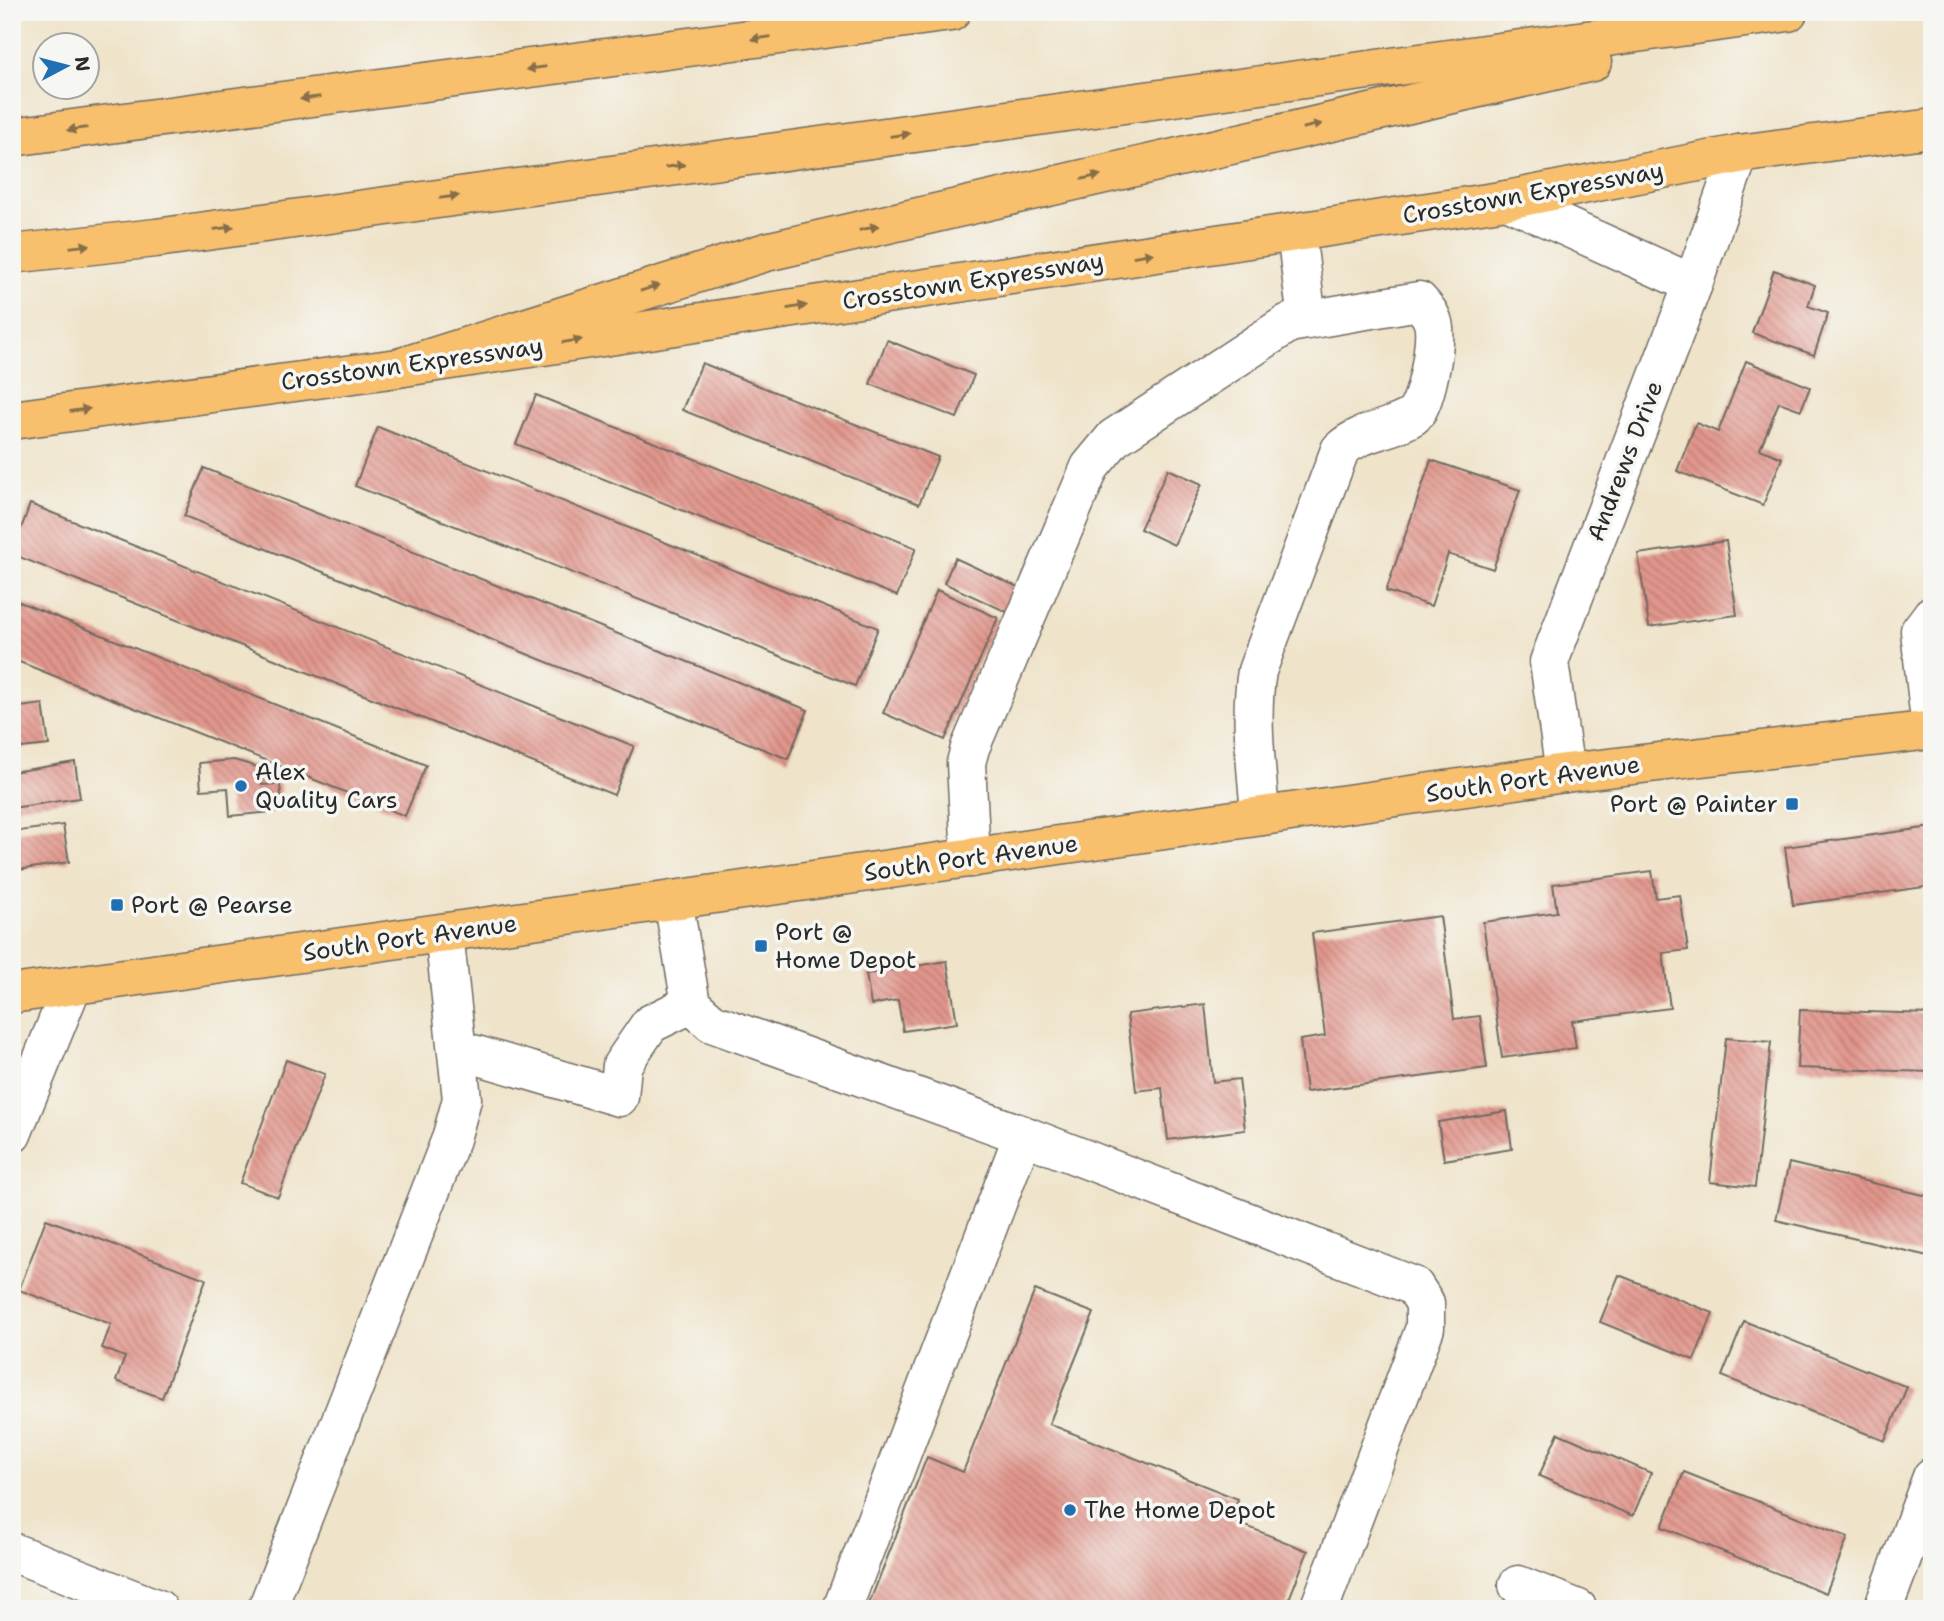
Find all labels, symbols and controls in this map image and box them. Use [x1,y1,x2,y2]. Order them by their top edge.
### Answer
north arrow [32,32,102,102]
one-way arrow [750,32,772,43]
text: N [69,55,96,73]
one-way arrow [525,62,547,73]
one-way arrow [299,92,321,103]
one-way arrow [1301,120,1323,131]
one-way arrow [66,123,88,134]
one-way arrow [889,129,911,140]
street label: Crosstown Expressway [1400,154,1666,232]
one-way arrow [664,160,686,171]
one-way arrow [1080,171,1102,182]
one-way arrow [439,191,461,202]
one-way arrow [213,222,235,233]
one-way arrow [858,222,880,233]
one-way arrow [69,241,91,252]
street label: Crosstown Expressway [840,245,1106,317]
one-way arrow [1132,250,1154,261]
one-way arrow [639,283,660,293]
one-way arrow [786,302,808,313]
street label: Crosstown Expressway [279,330,545,398]
one-way arrow [561,335,583,346]
street label: Andrews Drive [1580,376,1670,546]
one-way arrow [69,405,91,416]
street label: South Port Avenue [1424,748,1642,810]
place label: Alex Quality Cars [255,756,398,816]
marker: Alex Quality Cars [233,778,249,794]
place label: Port @ Painter [1610,788,1778,820]
marker: Port @ Painter [1784,796,1800,812]
street label: South Port Avenue [862,827,1080,889]
place label: Port @ Pearse [131,889,293,921]
marker: Port @ Pearse [109,897,125,913]
street label: South Port Avenue [301,907,519,969]
place label: Port @ Home Depot [775,916,917,976]
marker: Port @ Home Depot [753,938,769,954]
place label: The Home Depot [1084,1494,1276,1526]
marker: The Home Depot [1062,1502,1078,1518]

